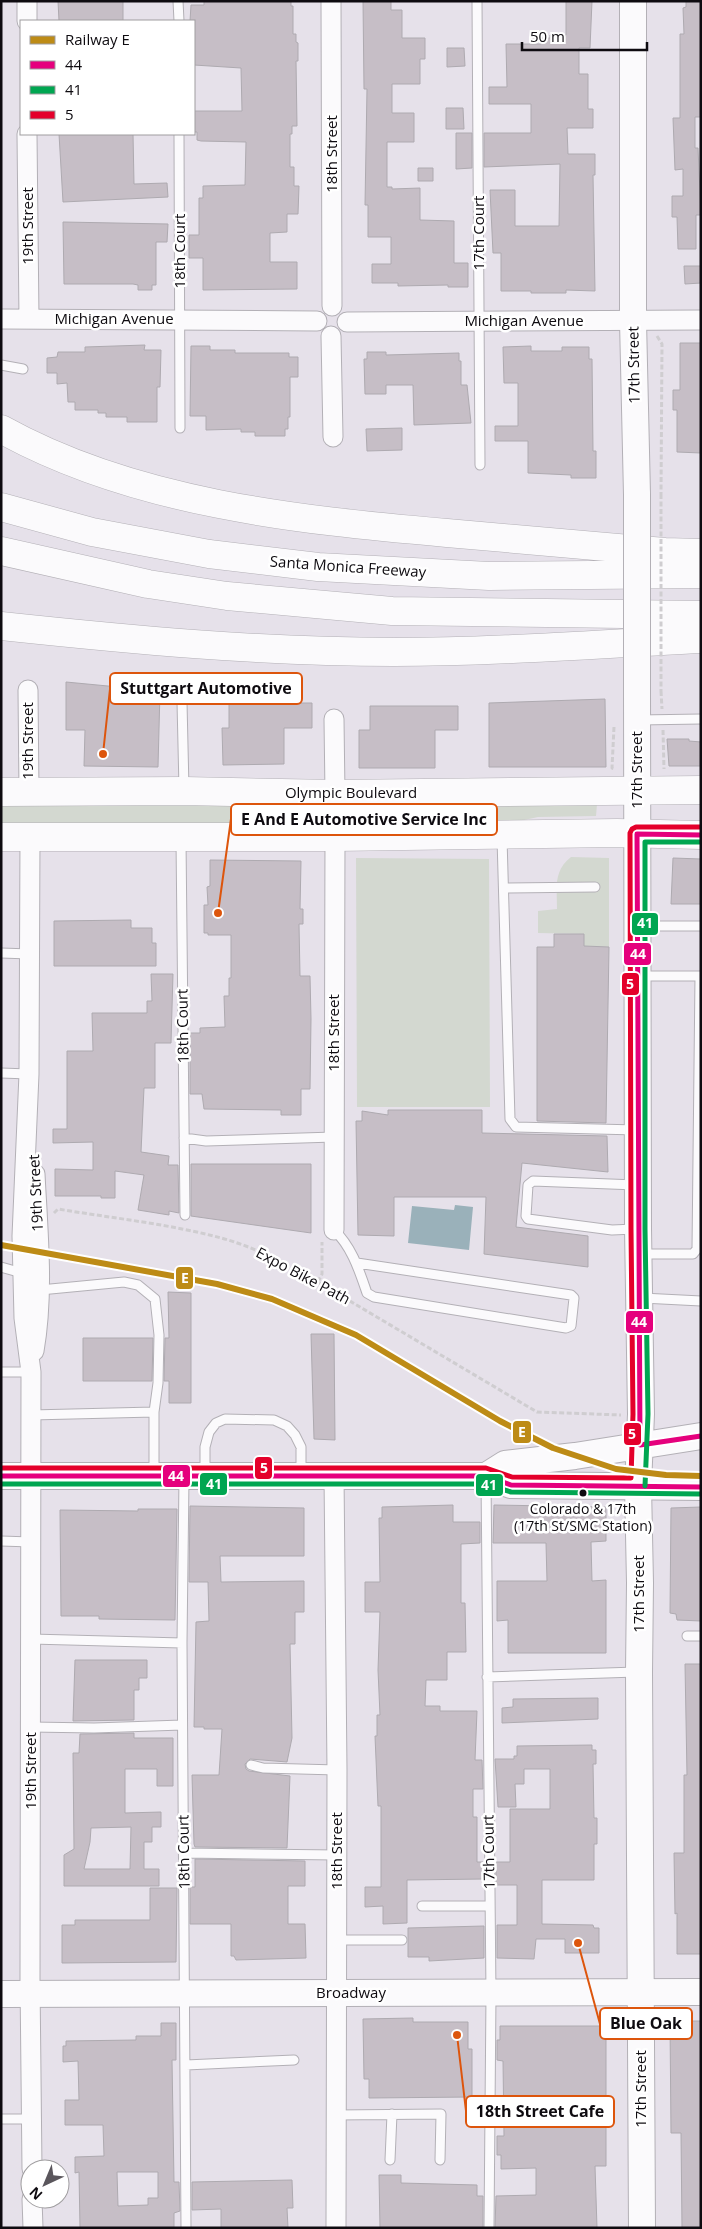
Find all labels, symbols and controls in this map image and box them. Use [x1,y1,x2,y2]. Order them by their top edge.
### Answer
legend [20,20,195,135]
scale bar [522,20,647,52]
text: 50 m [530,26,565,46]
text: Railway E [65,29,130,49]
text: 44 [65,54,83,74]
text: 41 [65,79,82,99]
text: 5 [65,104,74,124]
street label: 18th Street [321,115,341,193]
street label: 19th Street [17,187,37,265]
street label: 17th Court [468,196,488,270]
street label: 18th Court [169,214,189,288]
street label: Michigan Avenue [54,308,174,328]
street label: Michigan Avenue [464,310,584,330]
street label: 17th Street [622,326,644,404]
street label: Santa Monica Freeway [269,551,427,581]
callout: Stuttgart Automotive [110,673,302,704]
text: Stuttgart Automotive [120,677,292,699]
street label: 19th Street [17,702,37,780]
street label: 17th Street [626,731,646,809]
street label: Olympic Boulevard [285,782,417,802]
callout: E And E Automotive Service Inc [231,804,497,835]
text: E And E Automotive Service Inc [241,808,487,830]
line badge: 41 [631,912,659,936]
text: 41 [637,913,653,932]
line badge: 44 [623,942,652,966]
text: 44 [630,944,646,963]
line badge: 5 [621,972,640,996]
text: 5 [626,974,634,993]
street label: 18th Court [171,988,193,1064]
street label: 18th Street [323,994,343,1072]
street label: 19th Street [23,1154,47,1232]
street label: Expo Bike Path [253,1242,354,1308]
line badge: E [175,1266,194,1290]
text: E [181,1268,189,1287]
line badge: 44 [625,1310,654,1334]
text: 44 [631,1312,647,1331]
line badge: E [512,1420,532,1444]
text: E [518,1422,526,1441]
line badge: 5 [623,1422,642,1446]
text: 5 [628,1424,636,1443]
line badge: 5 [254,1456,273,1480]
text: 5 [260,1458,268,1477]
line badge: 44 [162,1464,191,1488]
text: 44 [168,1466,184,1485]
line badge: 41 [199,1472,228,1496]
line badge: 41 [475,1473,504,1497]
text: 41 [206,1474,222,1493]
text: 41 [481,1475,497,1494]
marker: Colorado & 17th (17th St/SMC Station) [578,1488,588,1498]
place label: Colorado & 17th (17th St/SMC Station) [514,1499,652,1535]
street label: 17th Street [628,1555,648,1633]
street label: 19th Street [20,1732,40,1810]
street label: 18th Street [326,1812,346,1890]
street label: 18th Court [172,1814,194,1890]
street label: 17th Court [477,1814,499,1890]
street label: Broadway [316,1982,386,2002]
callout: Blue Oak [600,2008,692,2039]
text: Blue Oak [610,2012,682,2034]
street label: 17th Street [630,2050,650,2128]
callout: 18th Street Cafe [466,2096,614,2127]
text: 18th Street Cafe [476,2100,604,2122]
north arrow [20,2159,70,2209]
text: N [25,2183,46,2205]

